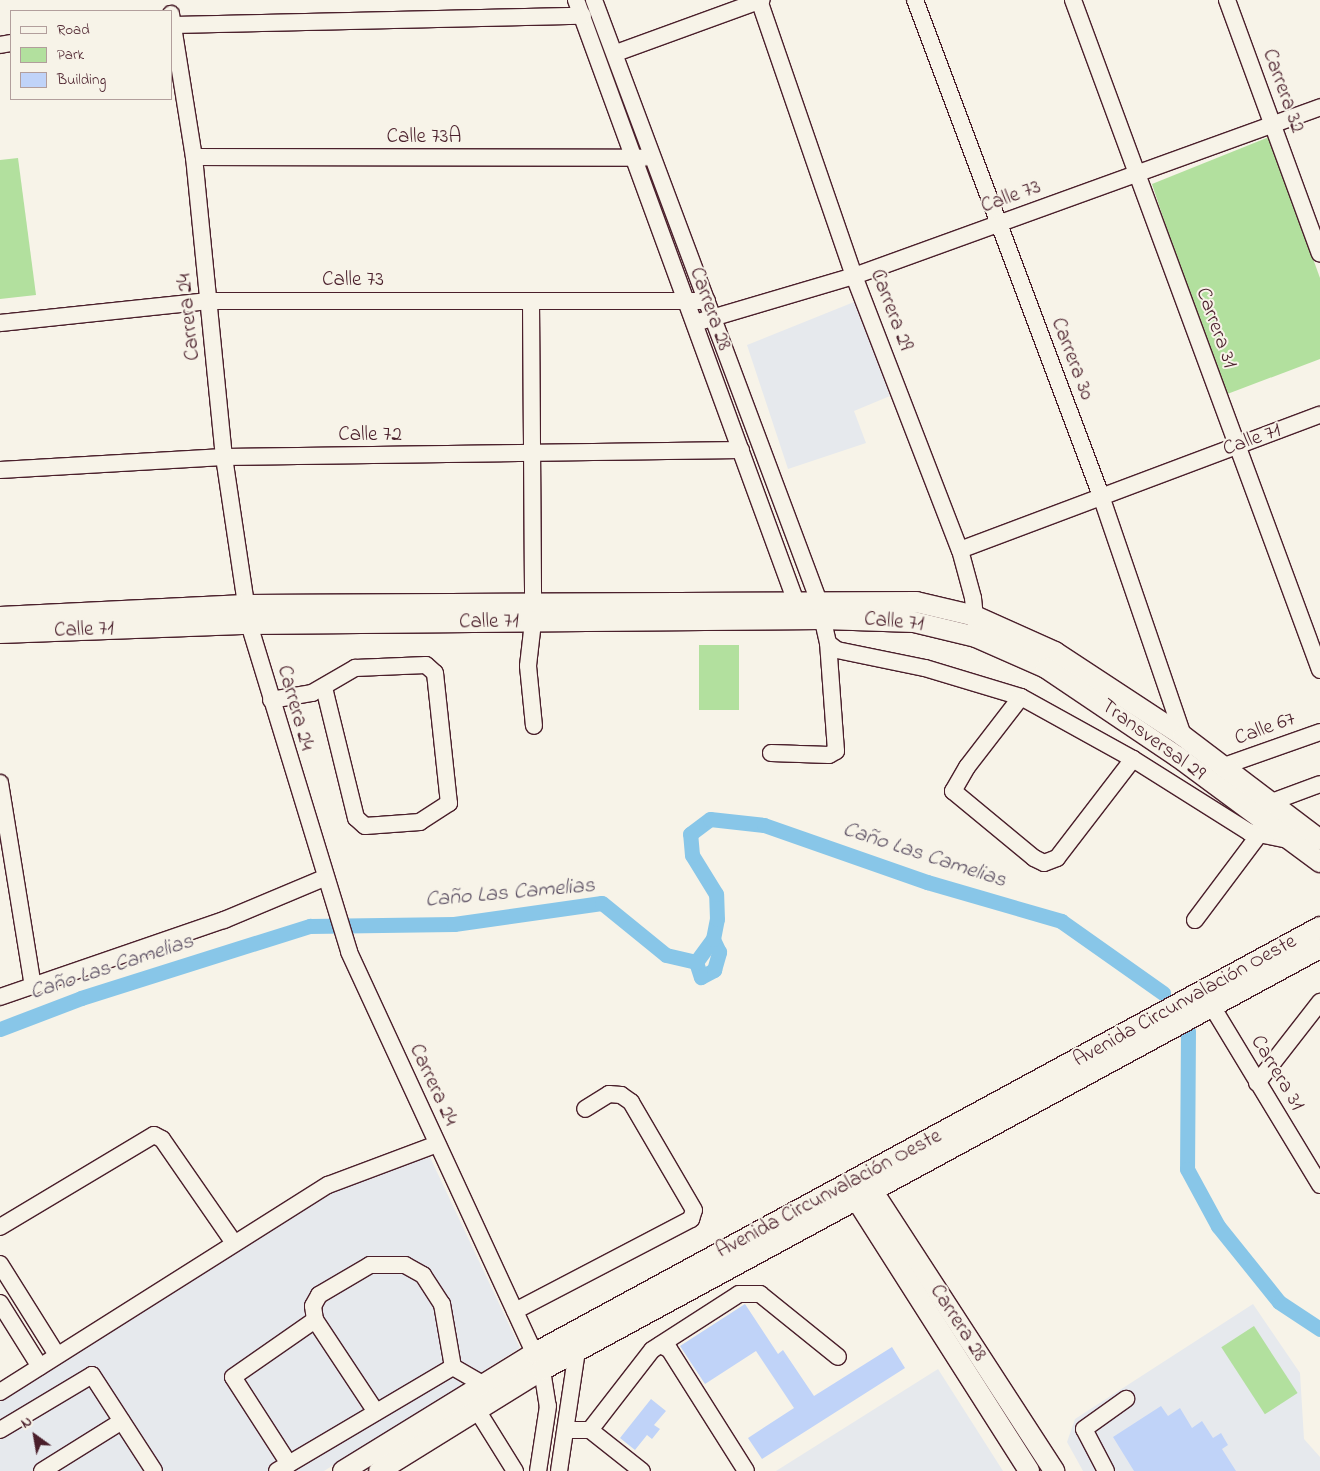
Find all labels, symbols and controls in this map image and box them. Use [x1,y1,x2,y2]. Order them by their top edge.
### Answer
legend [10,10,172,100]
text: Road [57,19,90,41]
text: Park [57,44,84,66]
street label: Carrera 32 [1256,46,1310,136]
text: Building [57,69,106,91]
street label: Calle 73A [387,124,461,150]
street label: Calle 73 [978,175,1044,219]
street label: Carrera 28 [683,264,737,354]
street label: Carrera 29 [864,266,918,354]
street label: Calle 73 [322,267,384,293]
street label: Carrera 24 [172,272,206,362]
street label: Carrera 31 [1190,284,1242,372]
street label: Carrera 30 [1045,314,1099,404]
street label: Calle 71 [1220,418,1284,462]
street label: Calle 72 [338,422,402,448]
street label: Calle 71 [863,607,925,637]
street label: Calle 71 [459,609,519,635]
street label: Calle 71 [54,616,114,644]
street label: Carrera 24 [271,662,319,754]
street label: Transversal 29 [1096,694,1210,786]
street label: Calle 67 [1231,706,1299,752]
water label: Caño Las Camelias [839,817,1009,895]
water label: Caño Las Camelias [424,873,596,915]
water label: Caño Las Camelias [27,929,197,1007]
street label: Avenida Circunvalación Oeste [1069,929,1301,1073]
street label: Carrera 31 [1245,1031,1309,1115]
street label: Carrera 24 [403,1040,463,1130]
street label: Avenida Circunvalación Oeste [712,1124,946,1264]
street label: Carrera 28 [924,1280,992,1366]
north arrow [10,1411,60,1461]
text: N [17,1411,36,1434]

